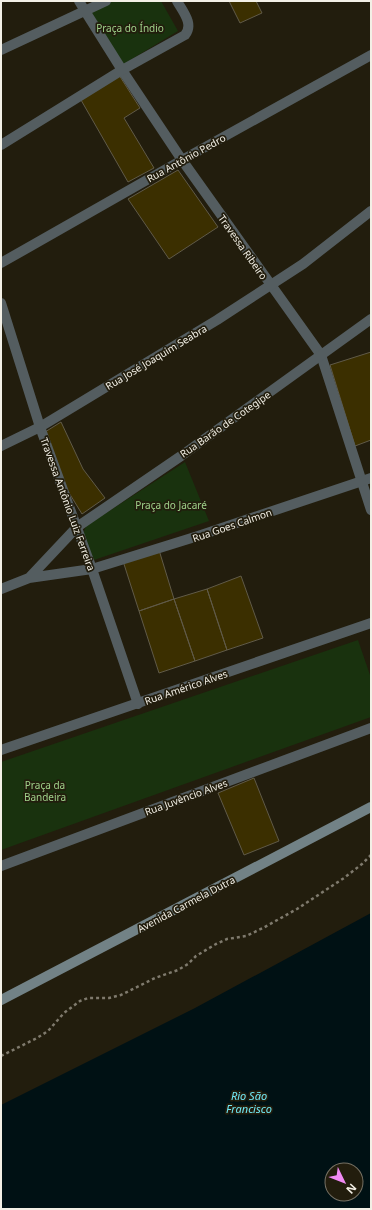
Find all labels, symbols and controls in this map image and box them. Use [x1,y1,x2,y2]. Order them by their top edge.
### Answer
park label: Praça do Índio [96,21,164,35]
street label: Rua Antônio Pedro [144,131,228,185]
street label: Travessa Ribeiro [215,212,271,282]
street label: Rua José Joaquim Seabra [103,321,209,393]
street label: Rua Barão de Cotegipe [177,387,273,461]
street label: Travessa Antônio Luiz Ferreira [37,435,99,573]
park label: Praça do Jacaré [135,498,207,512]
street label: Rua Goes Calmon [190,505,274,545]
street label: Rua Américo Alves [143,666,229,708]
street label: Rua Juvêncio Alves [143,775,229,818]
park label: Praça da Bandeira [24,778,66,804]
street label: Avenida Carmela Dutra [135,872,237,936]
water label: Rio São Francisco [226,1088,272,1116]
north arrow [324,1162,364,1202]
text: N [343,1181,360,1198]

